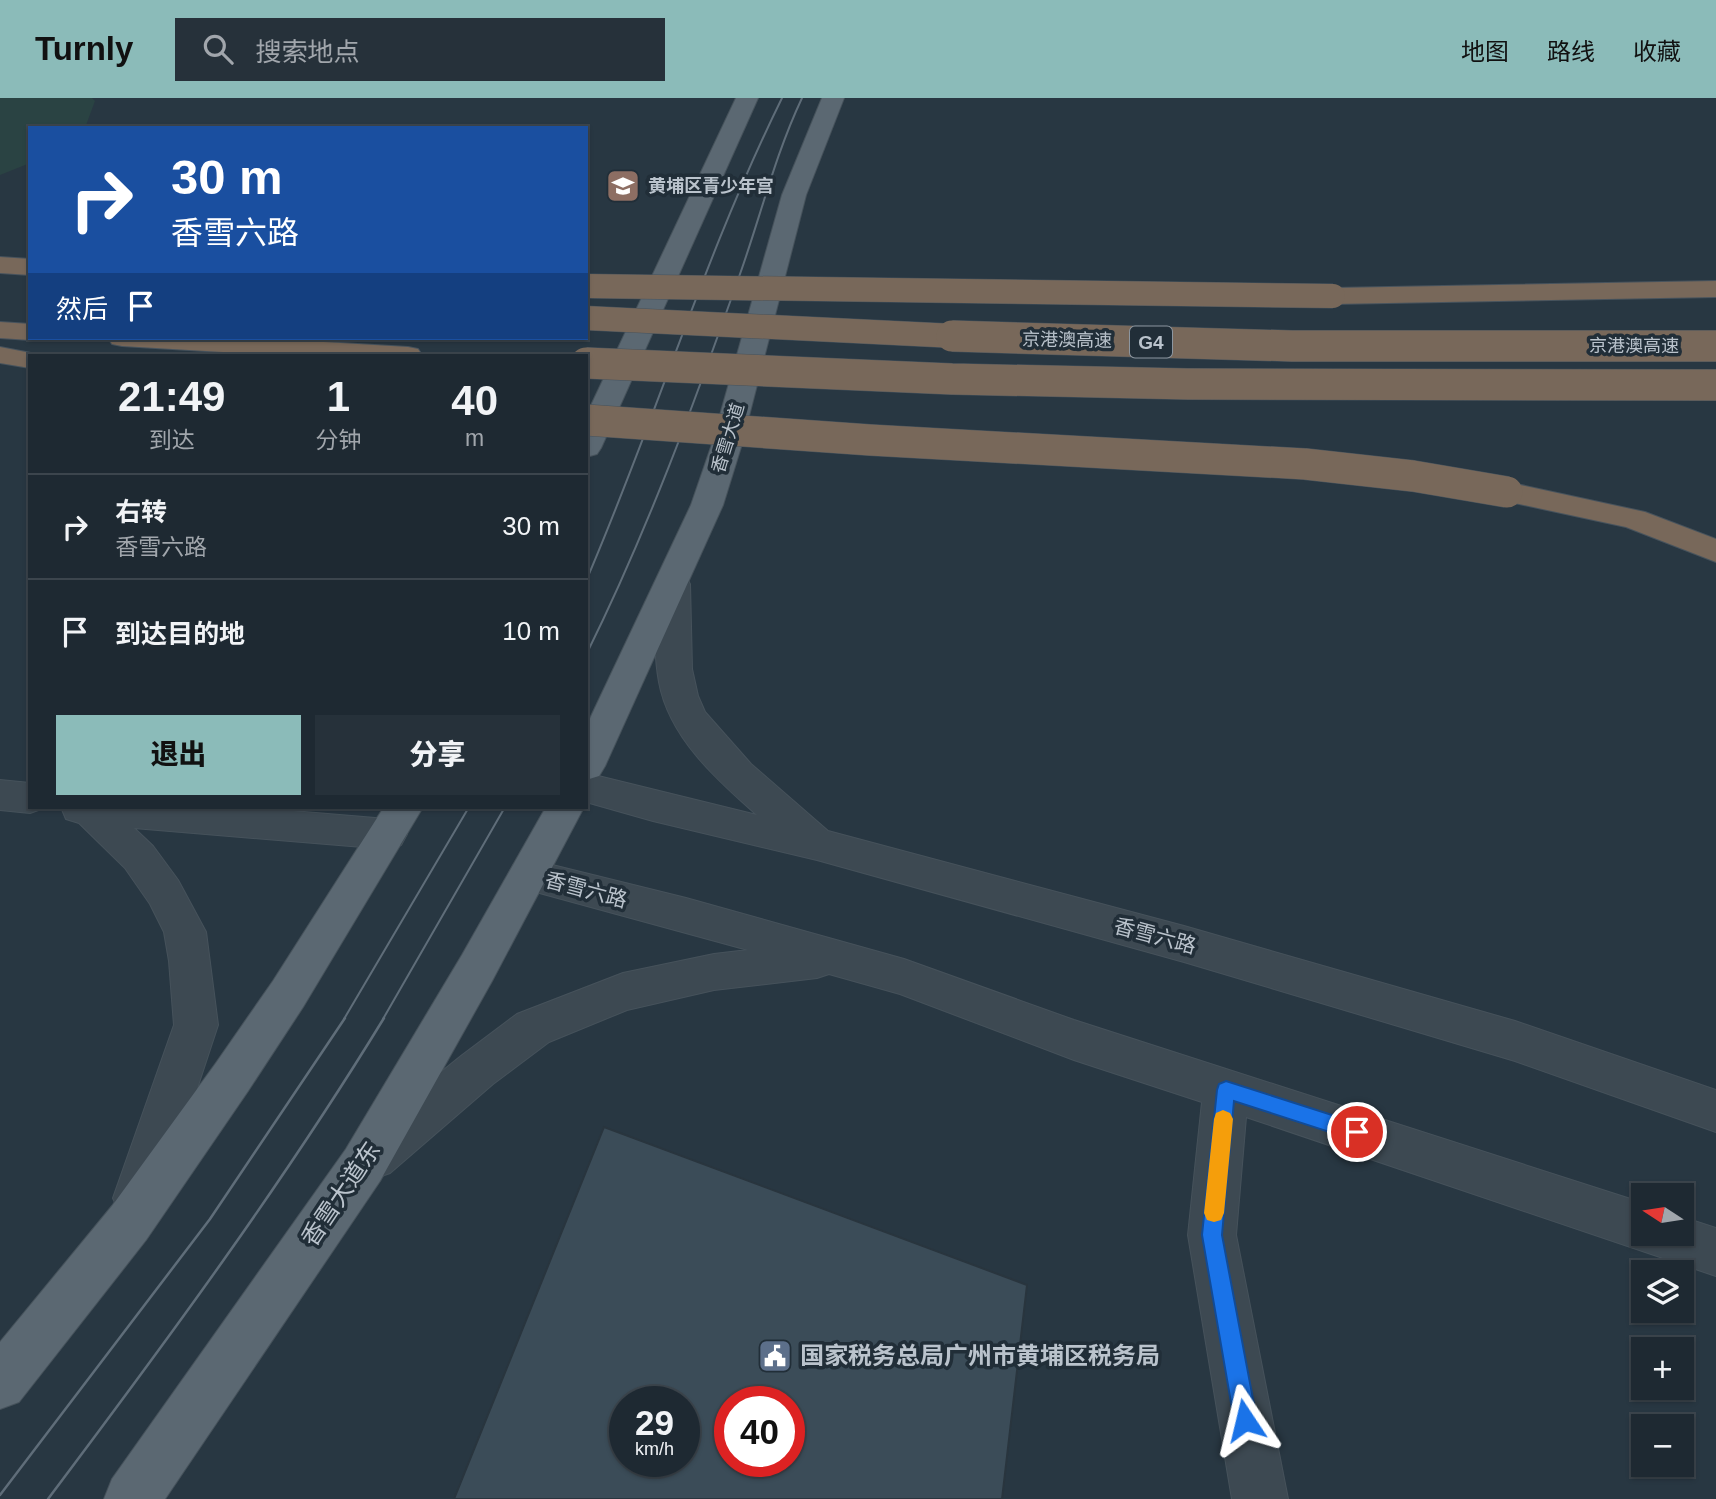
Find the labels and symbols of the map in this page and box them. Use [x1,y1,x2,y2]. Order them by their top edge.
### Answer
school or university icon: 黄埔区青少年宫 [604,167,642,205]
place label: 黄埔区青少年宫 [648,176,774,196]
road number: G4 [1130,326,1172,358]
street label: 京港澳高速 [1022,329,1112,351]
street label: 京港澳高速 [1589,336,1679,356]
street label: 香雪大道 [708,401,748,475]
street label: 香雪六路 [543,868,630,911]
street label: 香雪六路 [1112,914,1199,957]
pin [1327,1102,1387,1162]
street label: 香雪大道东 [296,1136,385,1251]
north arrow [1631,1183,1694,1246]
public building icon: 国家税务总局广州市黄埔区税务局 [756,1337,794,1375]
place label: 国家税务总局广州市黄埔区税务局 [800,1342,1160,1369]
position arrow [1208,1383,1282,1457]
speed limit sign: 40 [714,1386,805,1477]

